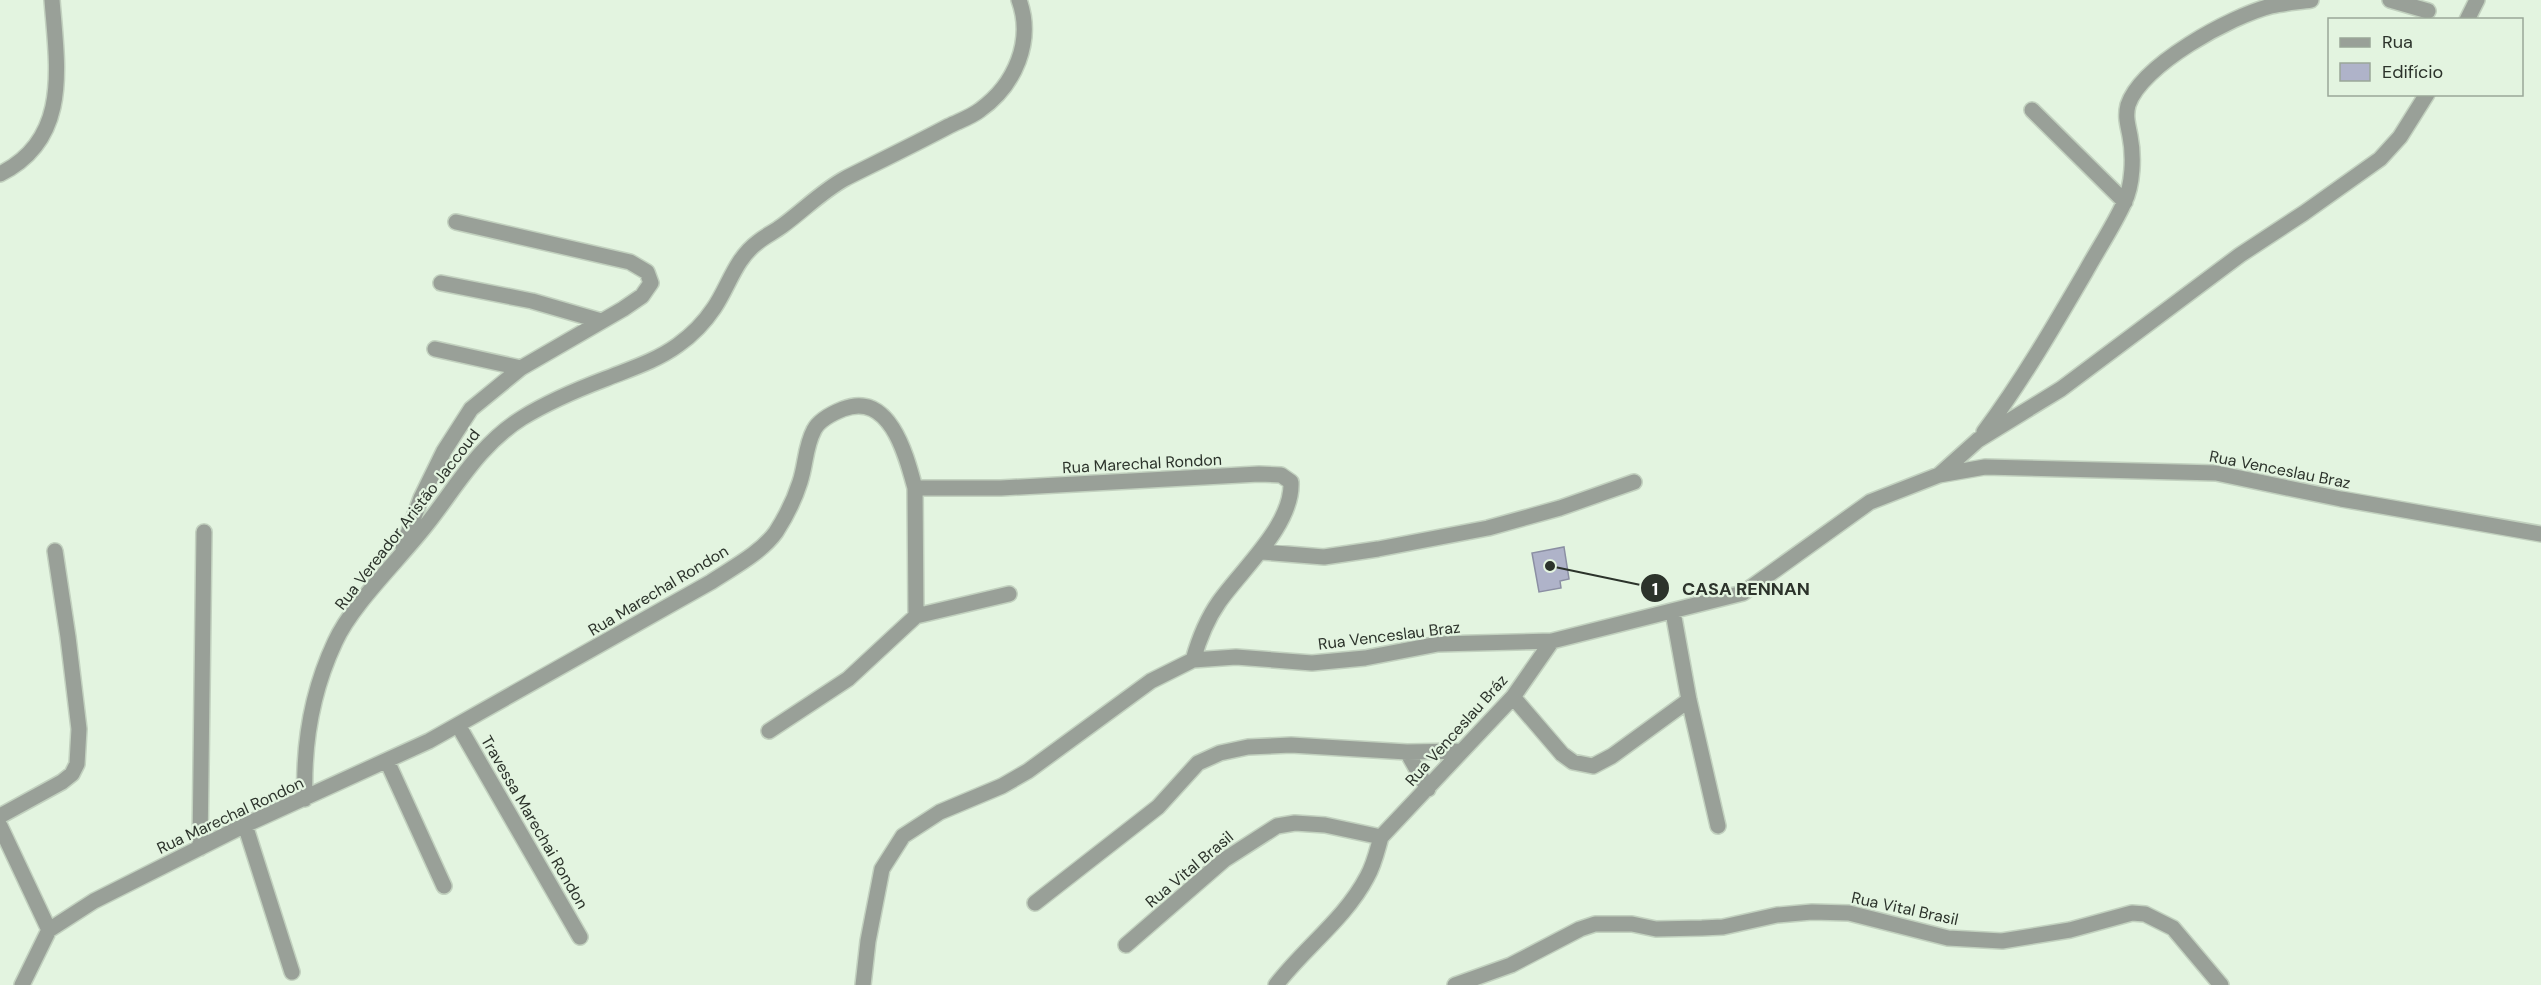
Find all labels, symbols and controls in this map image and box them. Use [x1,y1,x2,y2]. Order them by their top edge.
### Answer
legend [2328,18,2523,96]
text: Rua [2382,30,2413,54]
text: Edifício [2382,60,2443,84]
street label: Rua Vereador Aristão Jaccoud [330,425,485,614]
street label: Rua Venceslau Braz [2208,446,2352,493]
street label: Rua Marechal Rondon [1062,449,1222,478]
street label: Rua Marechal Rondon [584,540,732,641]
callout: CASA RENNAN [1640,570,1822,606]
text: 1 [1652,577,1658,601]
text: CASA RENNAN [1682,577,1810,601]
street label: Rua Venceslau Braz [1317,616,1461,655]
street label: Rua Venceslau Bráz [1401,670,1512,791]
street label: Travessa Marechai Rondon [476,732,593,913]
street label: Rua Marechal Rondon [153,772,307,859]
street label: Rua Vital Brasil [1141,826,1238,912]
street label: Rua Vital Brasil [1850,887,1960,930]

